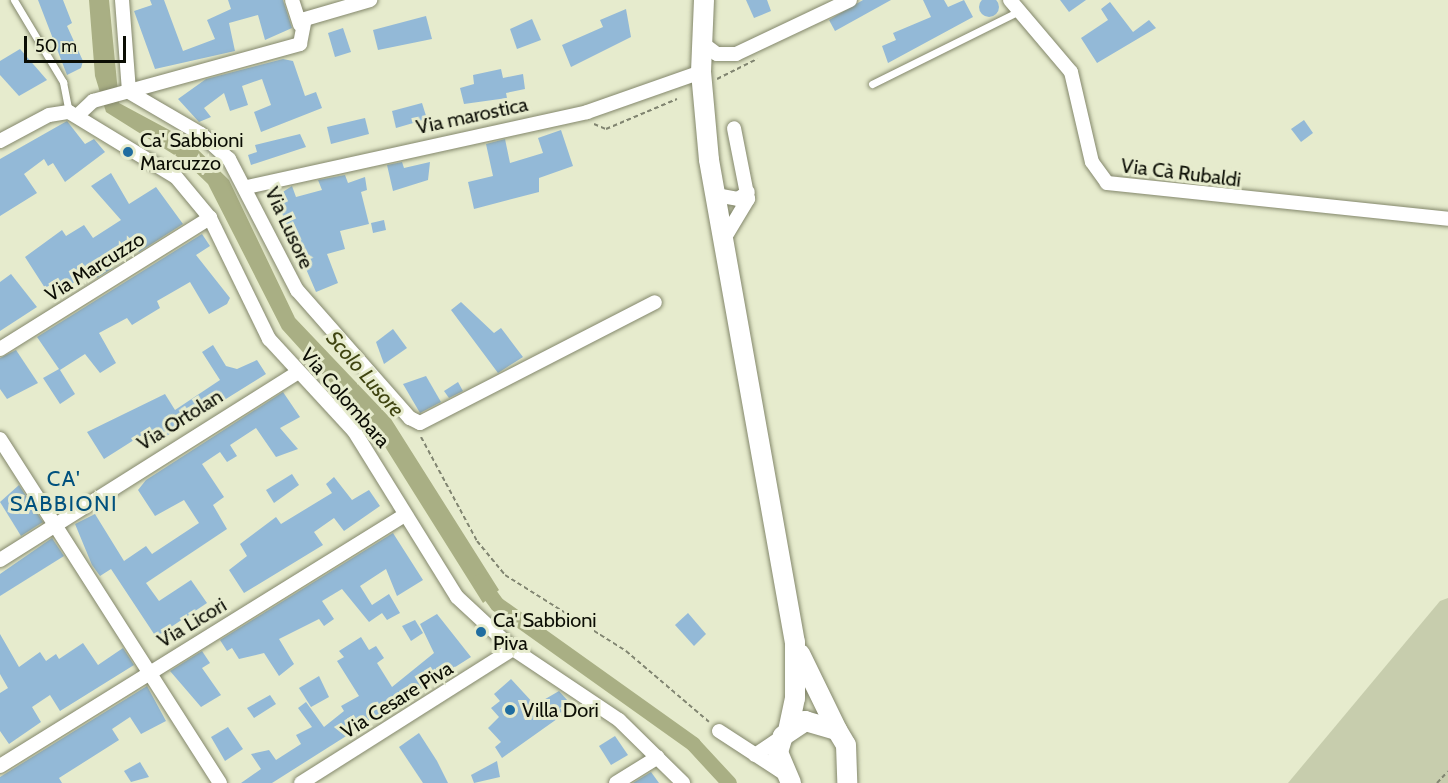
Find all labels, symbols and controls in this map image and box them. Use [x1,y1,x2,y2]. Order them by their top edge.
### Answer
scale bar [27,24,129,62]
text: 50 m [35,35,77,57]
street label: Via marostica [414,92,530,140]
place label: Ca' Sabbioni Marcuzzo [140,128,244,175]
marker: Ca' Sabbioni Marcuzzo [121,145,135,159]
street label: Via Cà Rubaldi [1120,154,1242,192]
street label: Via Lusore [260,183,318,273]
street label: Via Marcuzzo [41,227,149,307]
water label: Scolo Lusore [321,326,409,422]
street label: Via Colombara [295,343,395,453]
street label: Via Ortolan [133,384,227,456]
district label: CA' SABBIONI [10,465,118,516]
street label: Via Licori [153,593,231,653]
place label: Ca' Sabbioni Piva [493,608,597,655]
marker: Ca' Sabbioni Piva [474,625,488,639]
street label: Via Cesare Piva [337,656,457,744]
place label: Villa Dori [522,698,599,722]
marker: Villa Dori [503,703,517,717]

